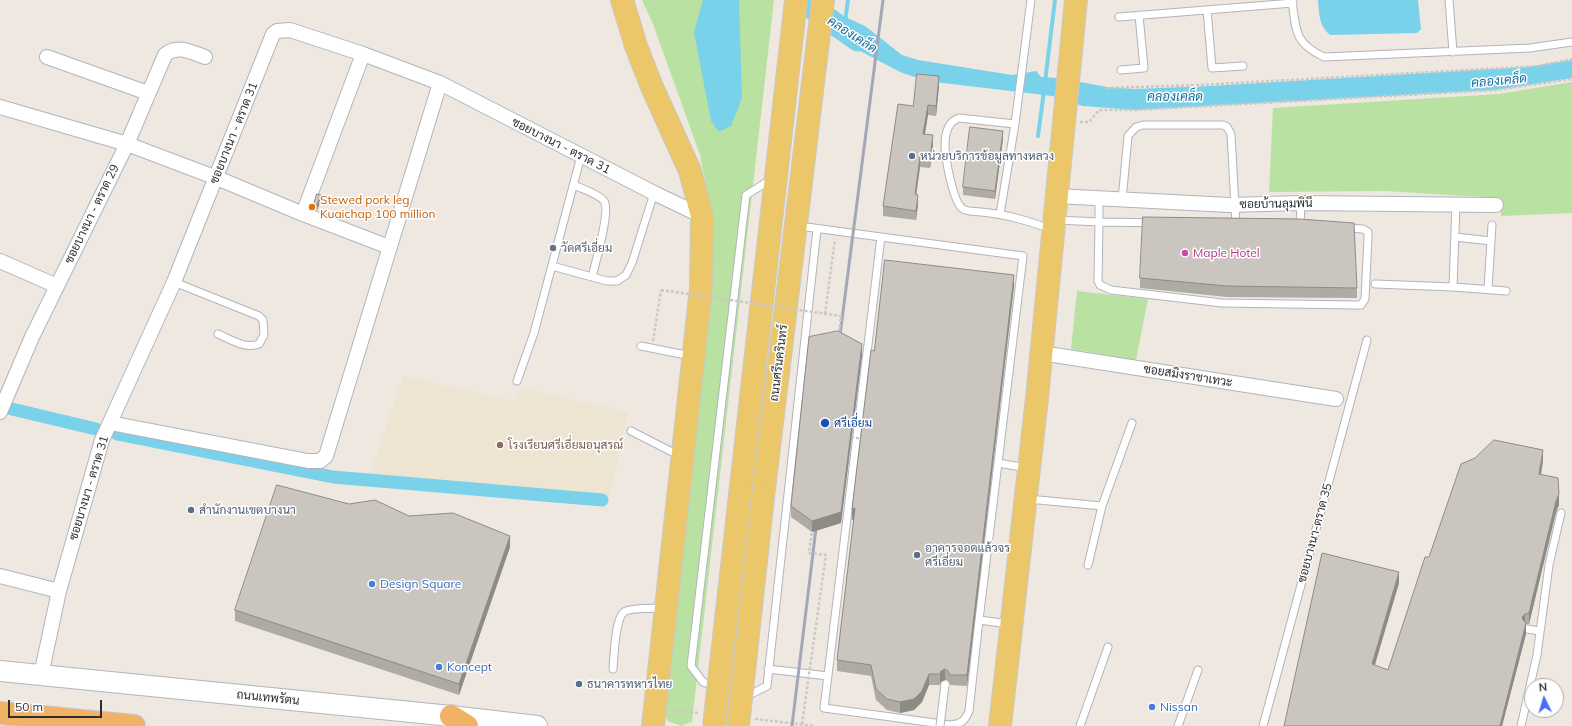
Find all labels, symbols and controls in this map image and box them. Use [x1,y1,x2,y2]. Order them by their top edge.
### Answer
water label: คลองเคล็ด [824,13,880,57]
water label: คลองเคล็ด [1470,71,1528,91]
street label: ซอยบางนา - ตราด 31 [207,80,261,186]
water label: คลองเคล็ด [1147,89,1203,105]
street label: ซอยบางนา - ตราด 31 [509,115,613,177]
place label: หน่วยบริการข้อมูลทางหลวง [920,149,1054,163]
marker: หน่วยบริการข้อมูลทางหลวง [907,151,917,161]
street label: ซอยบางนา - ตราด 29 [62,162,122,266]
place label: Stewed pork leg Kuaichap 100 million [320,193,436,221]
street label: ซอยบ้านลุมพินี [1239,196,1313,212]
marker: Stewed pork leg Kuaichap 100 million [307,202,317,212]
place label: วัดศรีเอี่ยม [561,241,612,255]
marker: วัดศรีเอี่ยม [548,243,558,253]
place label: Maple Hotel [1193,246,1260,260]
marker: Maple Hotel [1180,248,1190,258]
street label: ถนนศรีนครินทร์ [767,324,791,402]
street label: ซอยสมิงราชาเทวะ [1142,362,1234,390]
place label: ศรีเอี่ยม [834,416,872,430]
marker: ศรีเอี่ยม [819,417,831,429]
street label: ซอยบางนา - ตราด 31 [66,434,112,542]
place label: โรงเรียนศรีเอี่ยมอนุสรณ์ [508,438,623,452]
marker: โรงเรียนศรีเอี่ยมอนุสรณ์ [495,440,505,450]
street label: ซอยบางนา-ตราด 35 [1295,482,1335,584]
place label: สำนักงานเขตบางนา [199,503,296,517]
marker: สำนักงานเขตบางนา [186,505,196,515]
place label: อาคารจอดแล้วจร ศรีเอี่ยม [925,541,1010,569]
marker: อาคารจอดแล้วจร ศรีเอี่ยม [912,550,922,560]
place label: Design Square [380,577,461,591]
marker: Design Square [367,579,377,589]
place label: Koncept [447,660,492,674]
marker: Koncept [434,662,444,672]
place label: ธนาคารทหารไทย [587,677,672,691]
north arrow [1524,678,1564,718]
marker: ธนาคารทหารไทย [574,679,584,689]
text: N [1538,680,1548,694]
street label: ถนนเทพรัตน [236,688,300,708]
scale bar [10,692,104,718]
text: 50 m [15,699,43,714]
place label: Nissan [1160,700,1198,714]
marker: Nissan [1147,702,1157,712]

